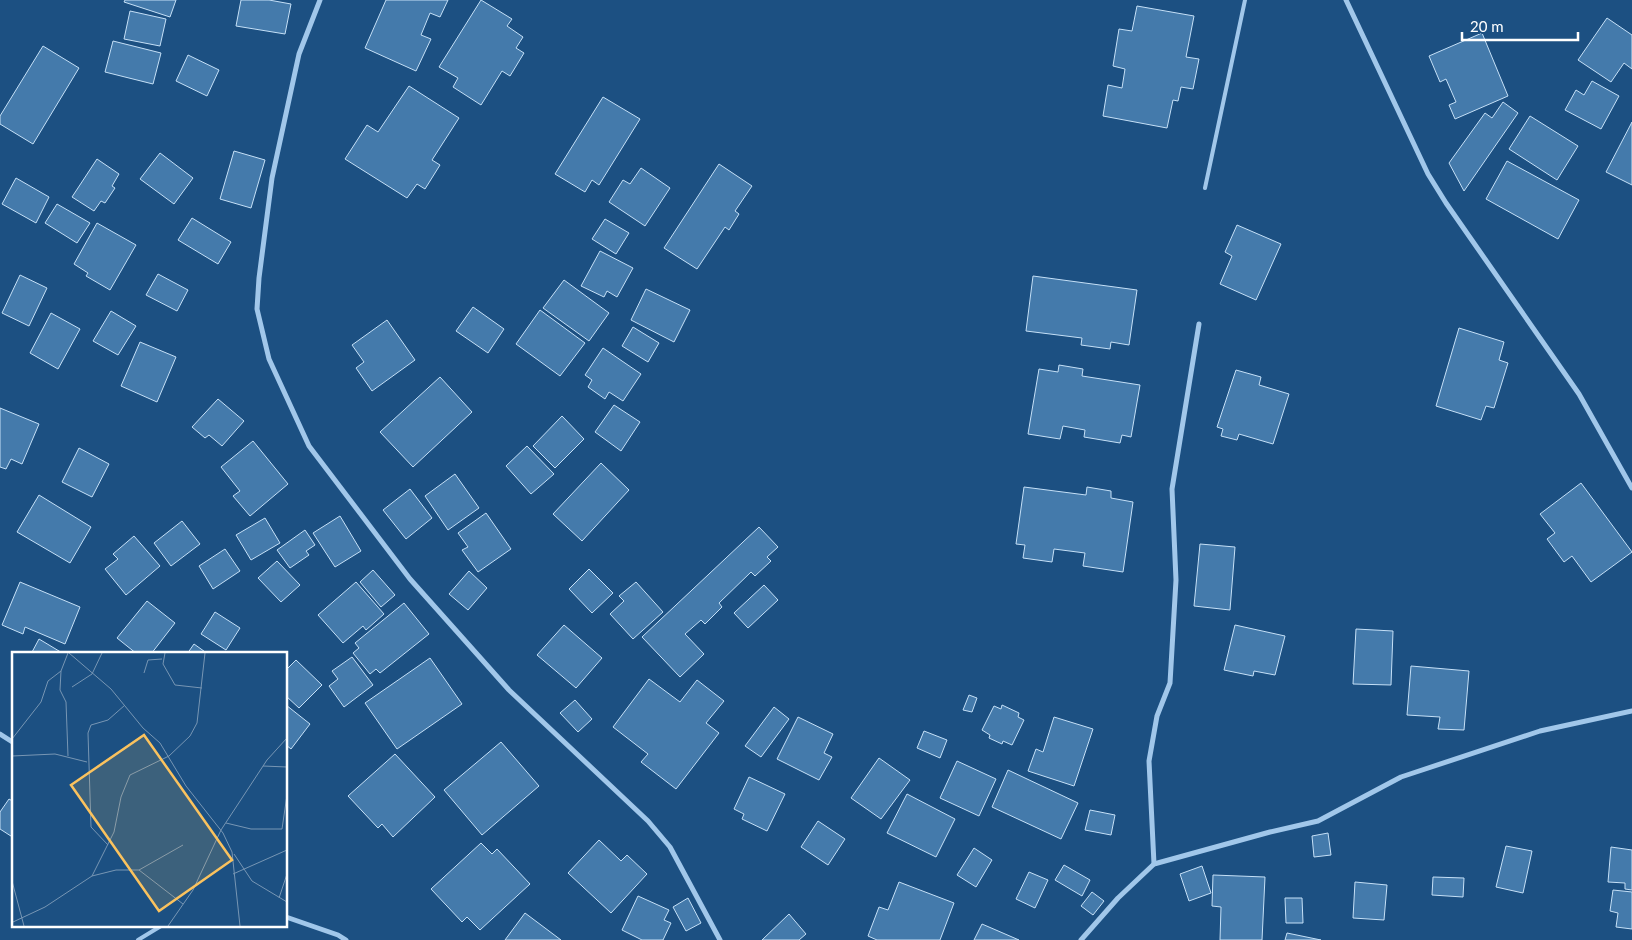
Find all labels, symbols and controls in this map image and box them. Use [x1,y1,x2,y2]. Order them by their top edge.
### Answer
scale bar [1462,10,1578,42]
text: 20 m [1470,17,1504,35]
inset map [12,652,288,928]

